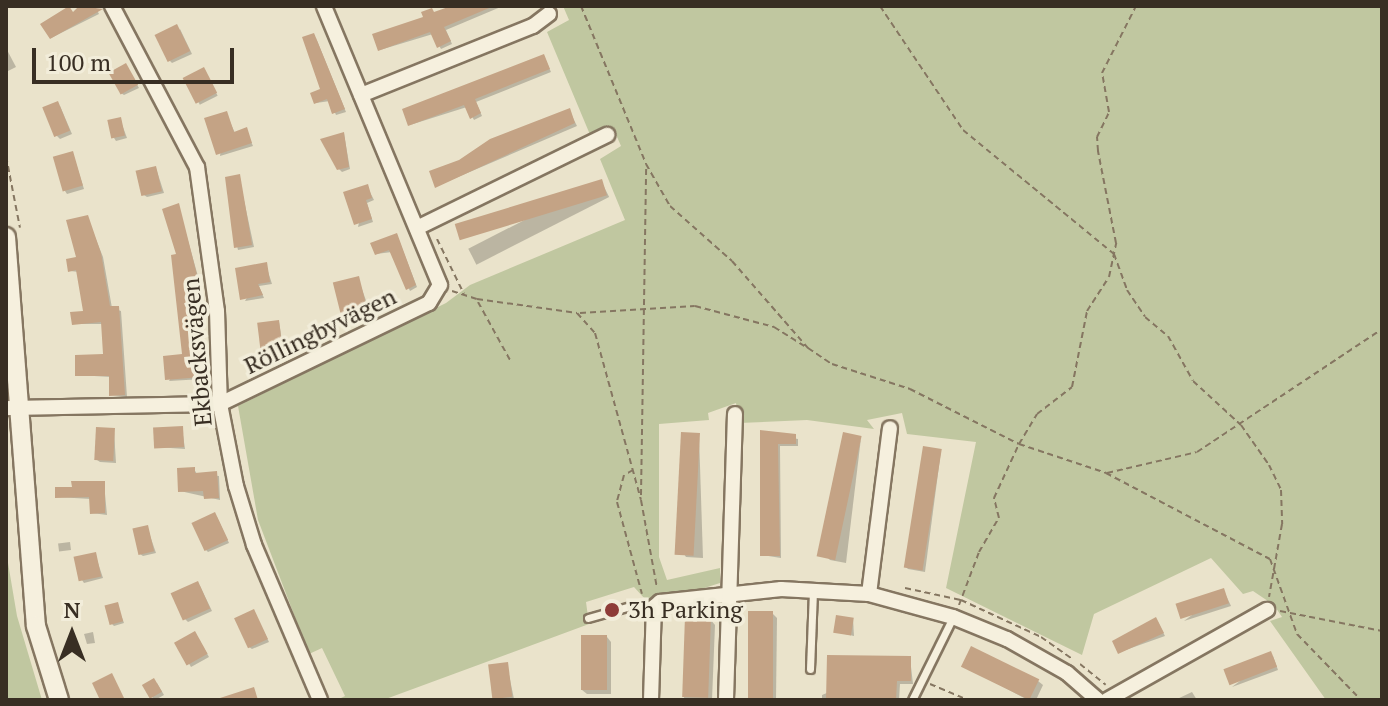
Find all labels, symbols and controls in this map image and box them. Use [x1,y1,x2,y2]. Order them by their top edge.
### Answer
scale bar [36,32,238,82]
text: 100 m [46,46,111,78]
street label: Ekbacksvägen [176,277,218,427]
street label: Röllingbyvägen [239,282,401,380]
north arrow [32,594,112,674]
text: N [64,595,80,624]
place label: 3h Parking [628,596,743,624]
marker: 3h Parking [603,601,621,619]

